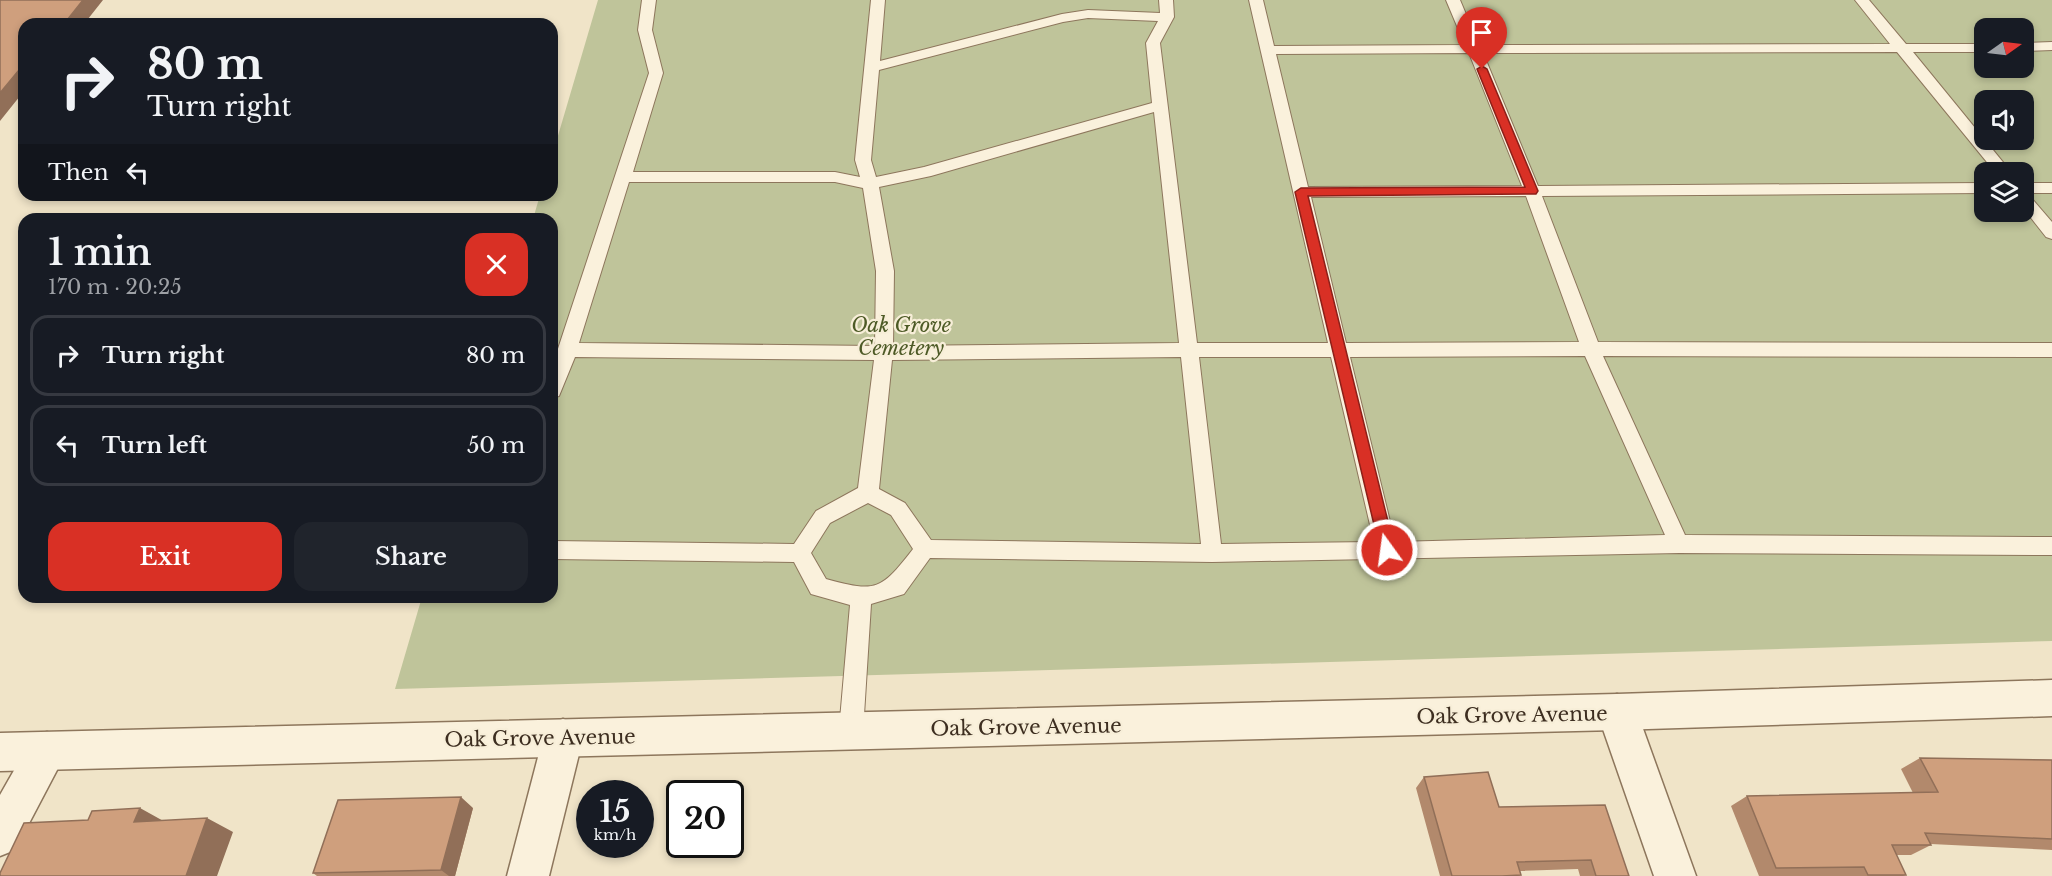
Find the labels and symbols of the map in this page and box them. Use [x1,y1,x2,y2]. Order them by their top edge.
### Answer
pin [1456,7,1507,69]
north arrow [1974,18,2034,78]
park label: Oak Grove Cemetery [851,313,951,360]
position arrow [1355,518,1419,582]
street label: Oak Grove Avenue [1416,701,1608,729]
street label: Oak Grove Avenue [930,713,1122,741]
street label: Oak Grove Avenue [444,724,636,752]
speed limit sign: 20 [666,780,744,858]

